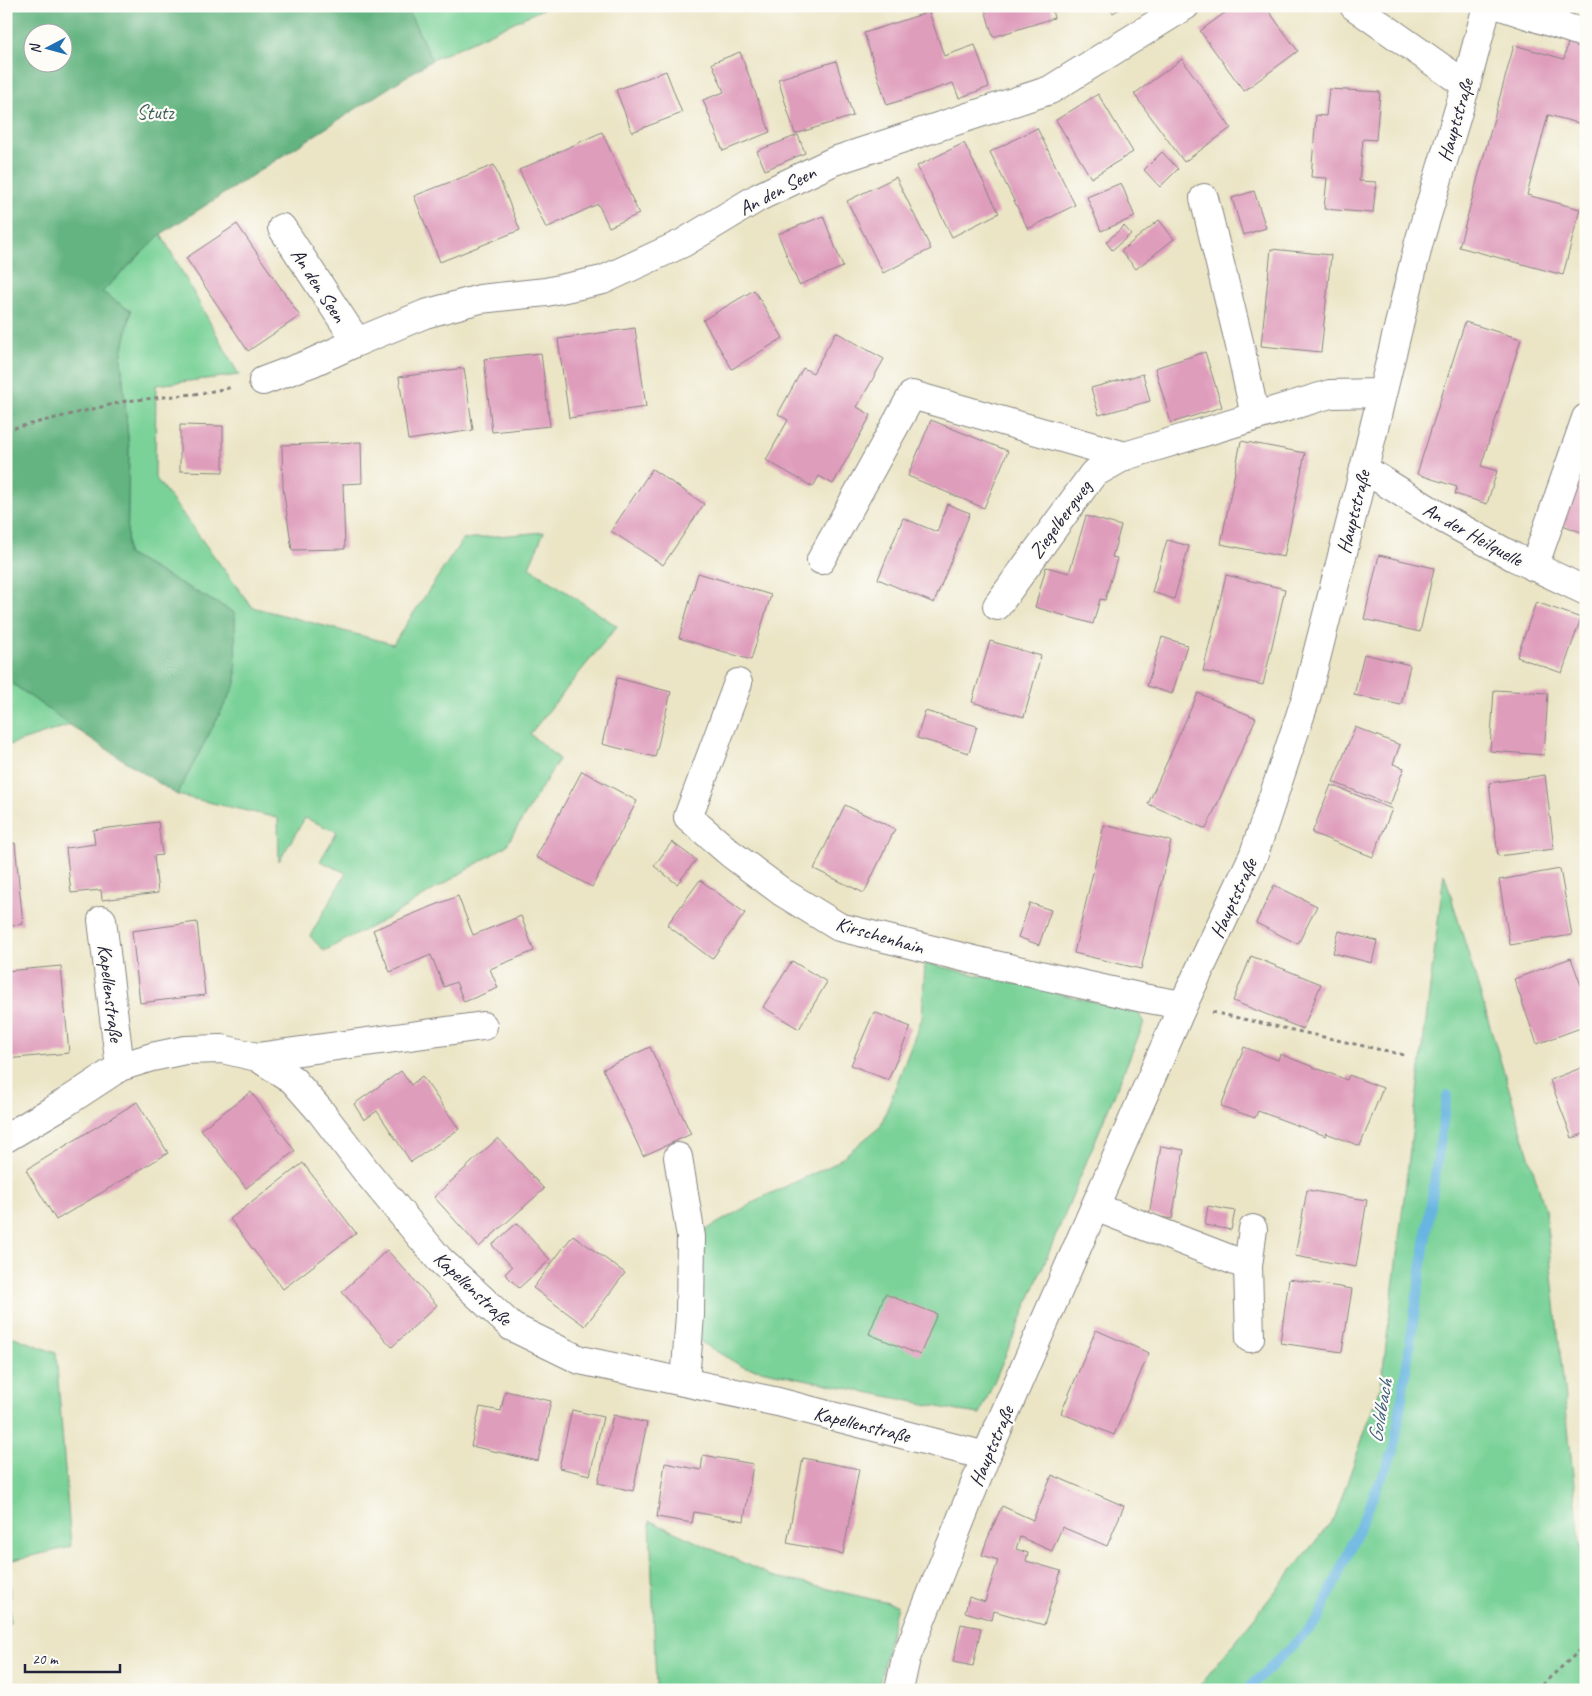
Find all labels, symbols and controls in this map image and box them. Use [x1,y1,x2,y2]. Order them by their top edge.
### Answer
north arrow [22,22,72,72]
text: N [26,42,44,55]
street label: Hauptstraße [1432,74,1480,164]
park label: Stutz [136,100,175,125]
street label: An den Seen [734,159,821,221]
street label: An den Seen [285,243,352,328]
street label: Hauptstraße [1331,466,1376,556]
street label: Ziegelbergweg [1024,474,1098,563]
street label: An der Heilquelle [1419,497,1528,573]
street label: Hauptstraße [1204,853,1263,942]
street label: Kirschenhain [833,911,928,960]
street label: Kapellenstraße [92,943,129,1045]
street label: Kapellenstraße [428,1246,518,1332]
water label: Goldbach [1362,1376,1399,1445]
street label: Kapellenstraße [811,1401,914,1449]
street label: Hauptstraße [963,1401,1020,1490]
scale bar [25,1641,120,1673]
text: 20 m [32,1650,59,1669]

